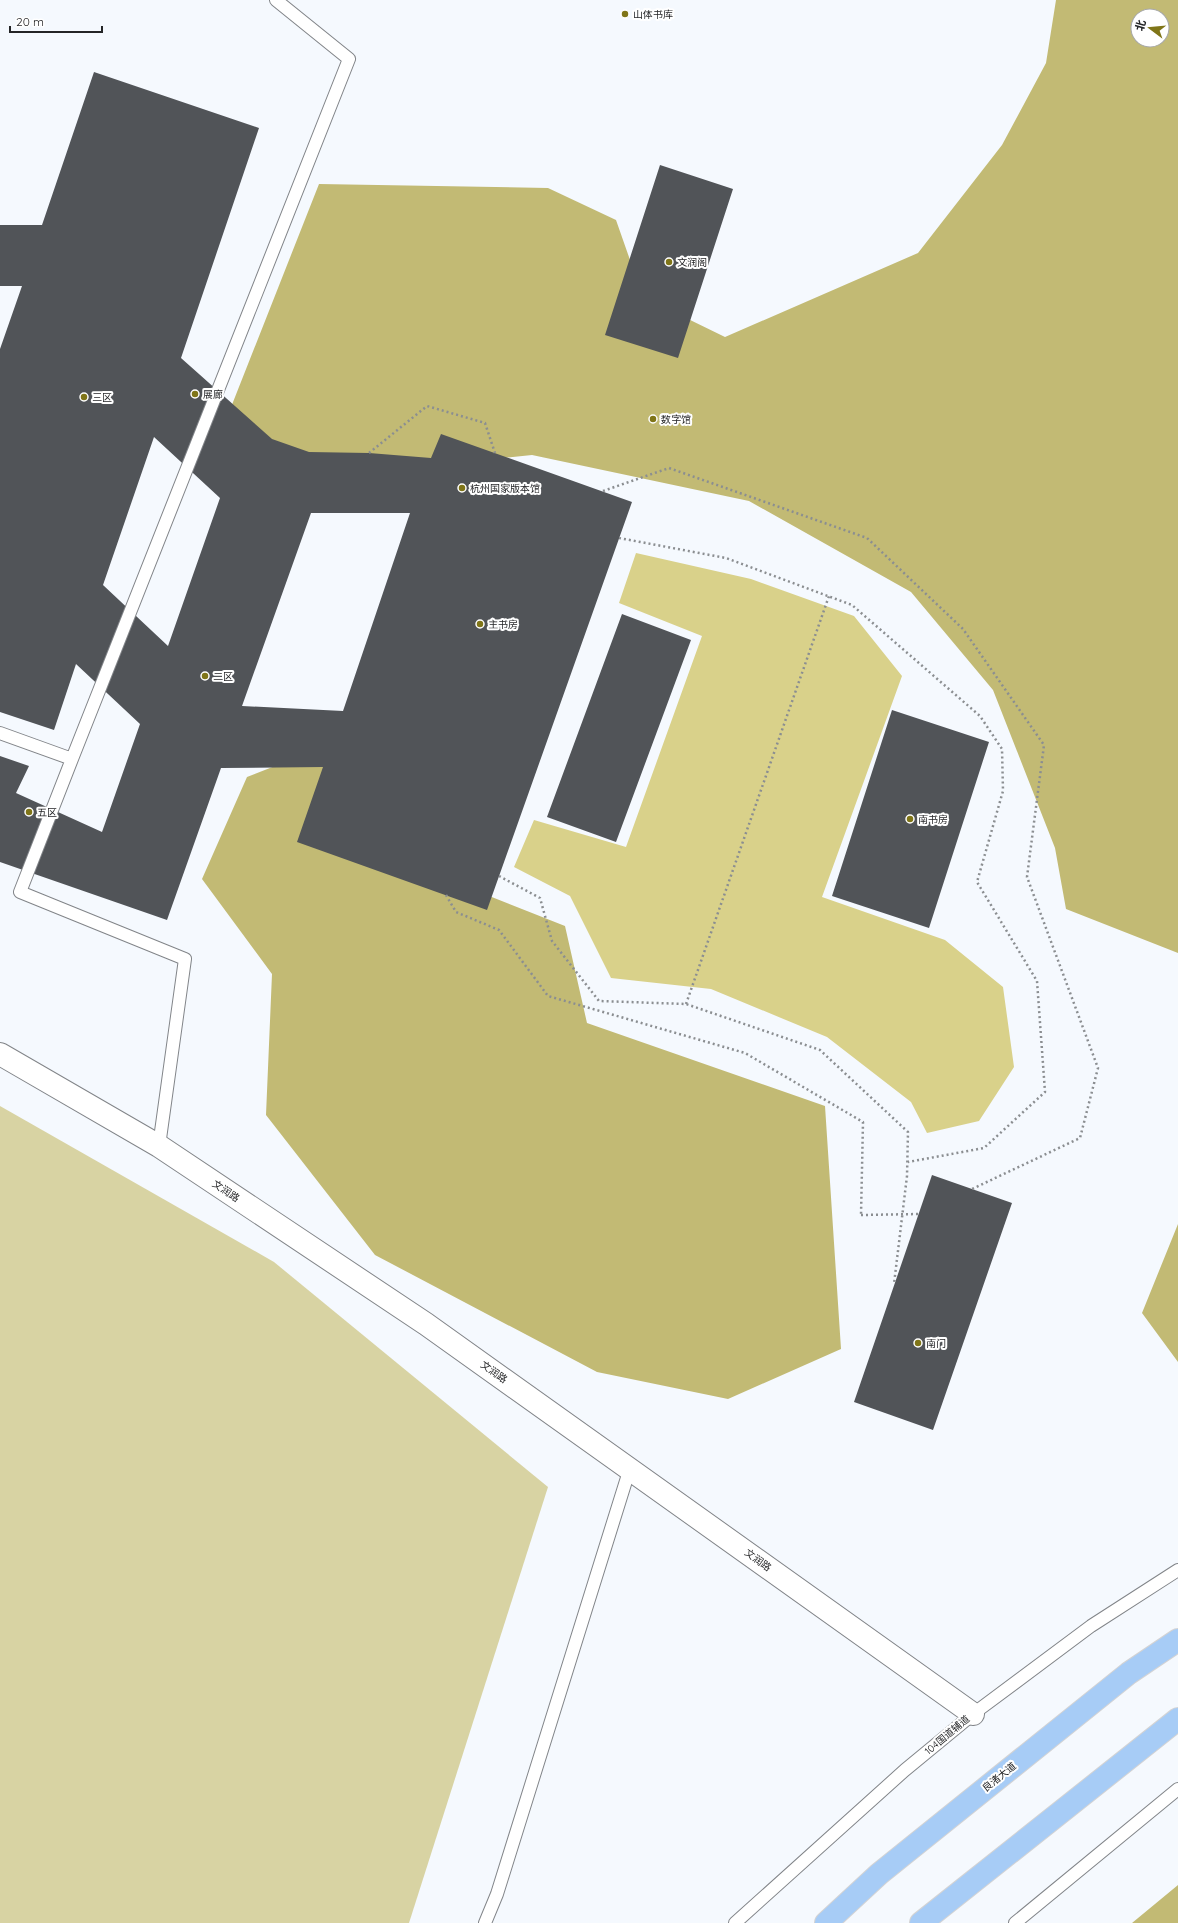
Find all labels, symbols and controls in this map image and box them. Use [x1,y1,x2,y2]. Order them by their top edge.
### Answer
scale bar [10,8,102,34]
place label: 山体书库 [633,8,673,21]
north arrow [1130,8,1170,48]
marker: 山体书库 [620,9,630,19]
text: 20 m [16,14,44,29]
text: 北 [1132,18,1149,32]
place label: 文润阁 [677,256,707,269]
marker: 文润阁 [664,257,674,267]
place label: 展廊 [203,388,223,401]
marker: 展廊 [190,389,200,399]
place label: 三区 [92,391,112,404]
marker: 三区 [79,392,89,402]
place label: 数字馆 [661,413,691,426]
marker: 数字馆 [648,414,658,424]
place label: 杭州国家版本馆 [470,482,540,495]
marker: 杭州国家版本馆 [457,483,467,493]
place label: 主书房 [488,618,518,631]
marker: 主书房 [475,619,485,629]
place label: 二区 [213,670,233,683]
marker: 二区 [200,671,210,681]
place label: 五区 [37,806,57,819]
marker: 五区 [24,807,34,817]
place label: 南书房 [918,813,948,826]
marker: 南书房 [905,814,915,824]
street label: 文润路 [210,1177,242,1205]
place label: 南门 [926,1337,946,1350]
marker: 南门 [913,1338,923,1348]
street label: 文润路 [478,1358,510,1386]
street label: 文润路 [742,1546,774,1574]
street label: 104国道辅道 [922,1712,972,1758]
street label: 良渚大道 [979,1759,1019,1795]

